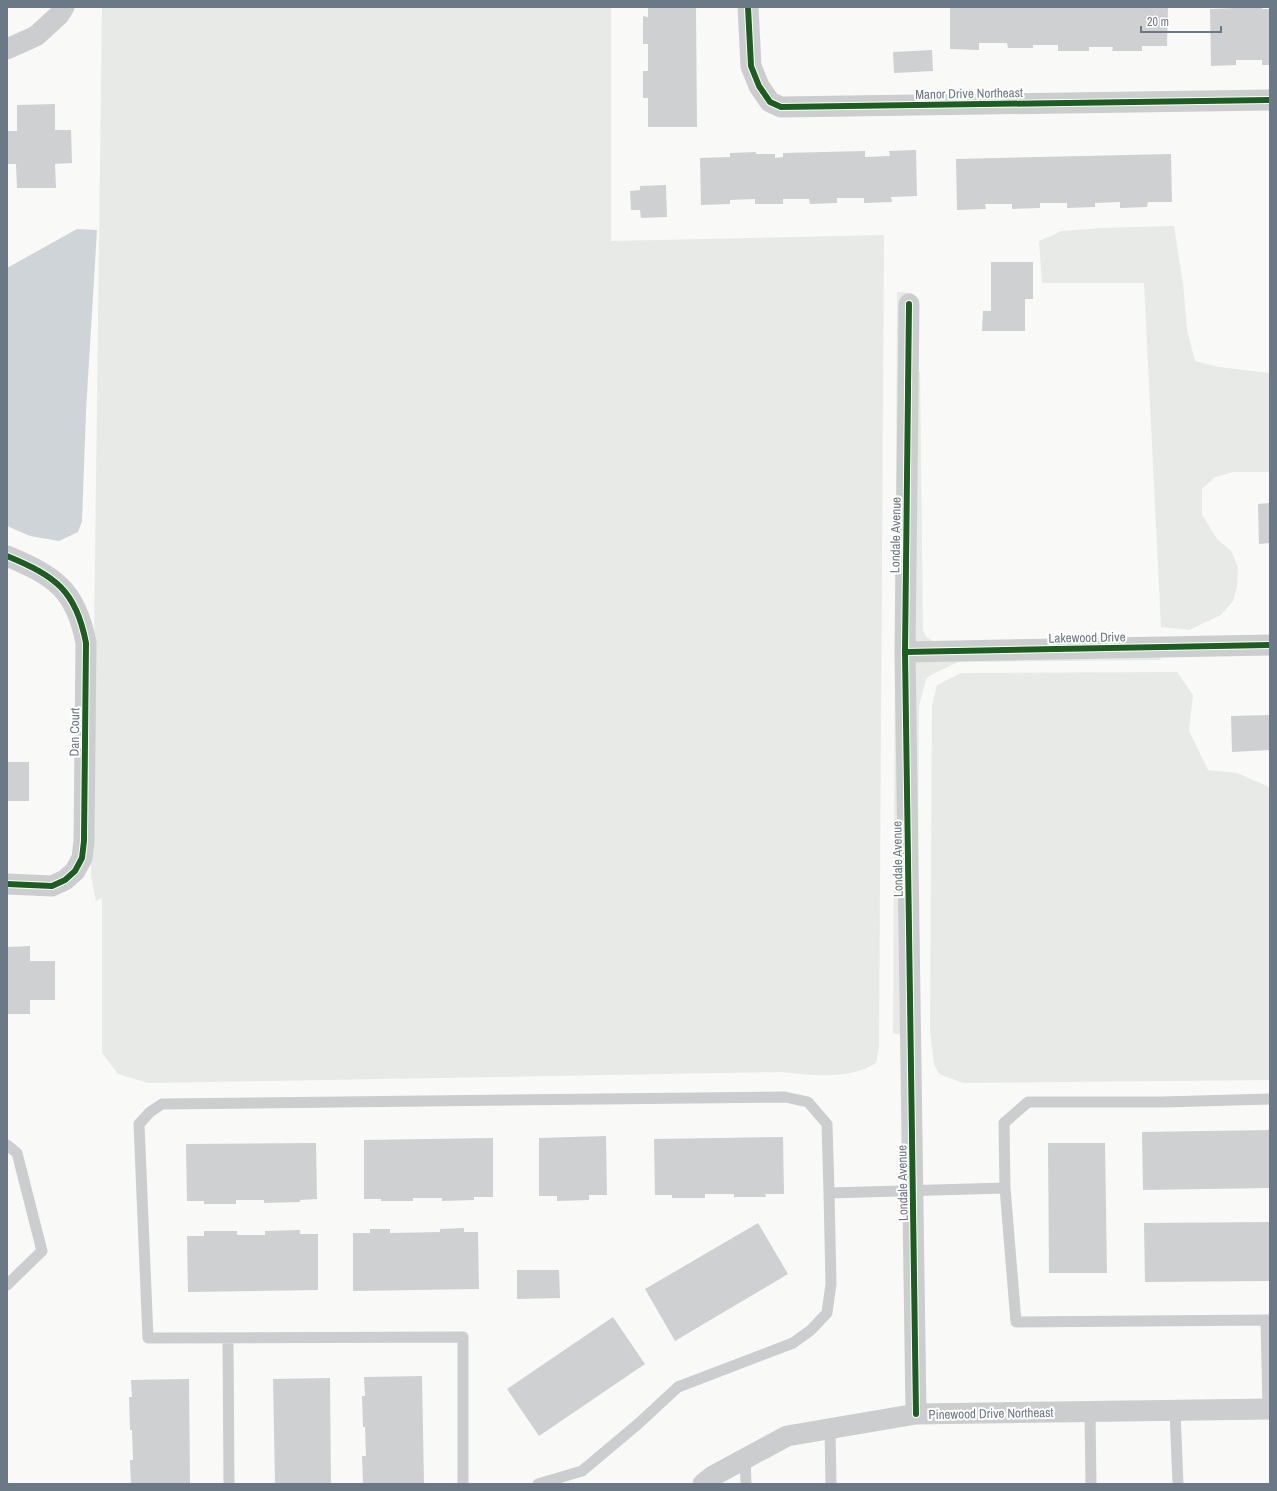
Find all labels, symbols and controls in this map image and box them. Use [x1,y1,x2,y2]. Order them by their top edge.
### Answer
scale bar [1141,8,1221,34]
text: 20 m [1147,14,1169,30]
street label: Manor Drive Northeast [915,84,1023,103]
street label: Londale Avenue [886,497,905,573]
street label: Lakewood Drive [1048,628,1126,647]
street label: Dan Court [66,708,83,756]
street label: Londale Avenue [888,821,907,897]
street label: Londale Avenue [893,1145,912,1221]
street label: Pinewood Drive Northeast [928,1404,1054,1423]

